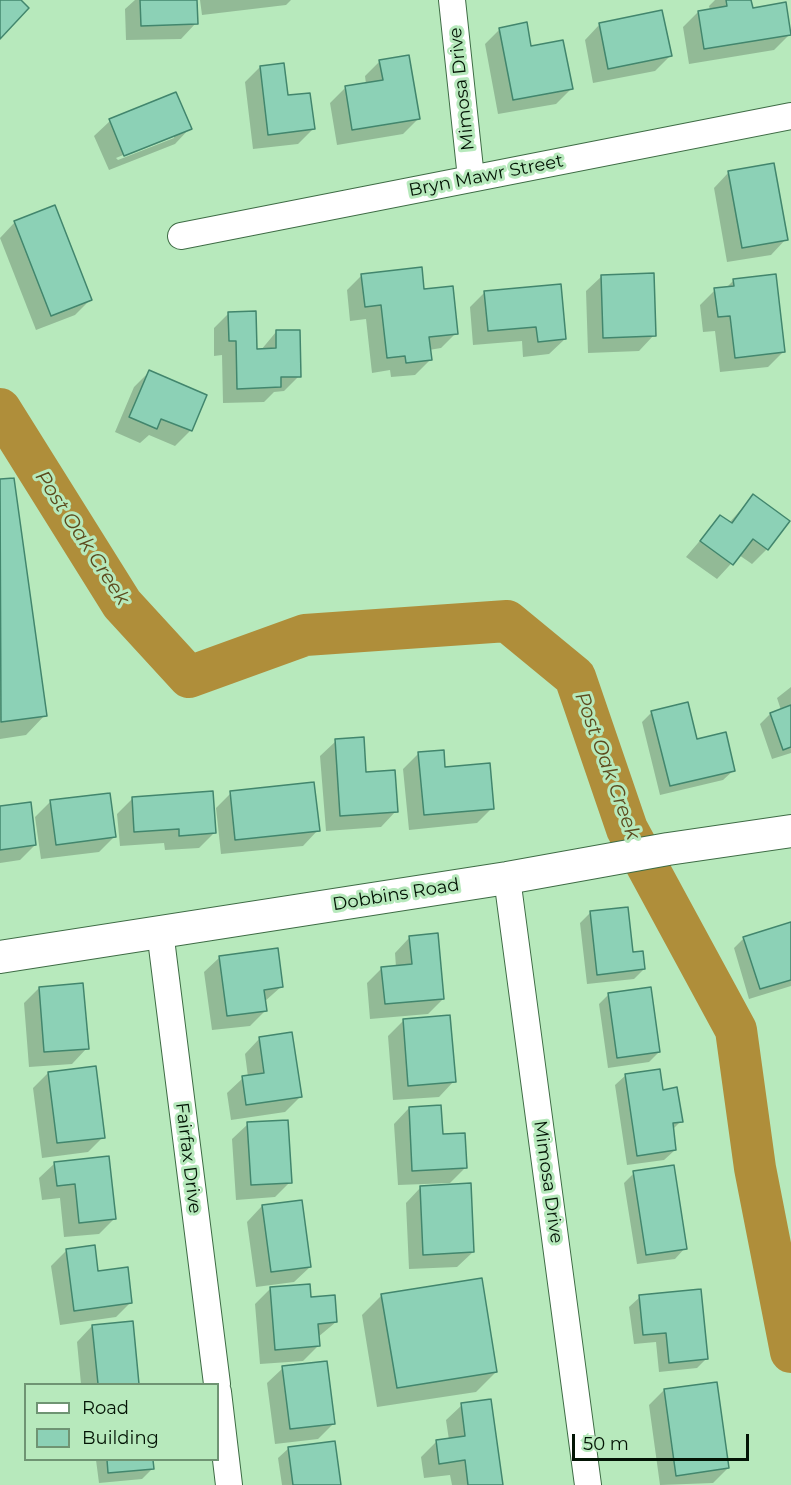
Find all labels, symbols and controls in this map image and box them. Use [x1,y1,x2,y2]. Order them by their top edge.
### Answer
street label: Mimosa Drive [445,26,479,152]
street label: Bryn Mawr Street [407,150,565,202]
water label: Post Oak Creek [30,466,134,610]
water label: Post Oak Creek [569,689,645,843]
street label: Dobbins Road [331,874,461,916]
street label: Fairfax Drive [170,1101,206,1215]
street label: Mimosa Drive [529,1119,567,1245]
legend [24,1383,219,1461]
text: Road [82,1397,129,1419]
scale bar [575,1422,752,1460]
text: Building [82,1427,159,1449]
text: 50 m [583,1433,629,1455]

